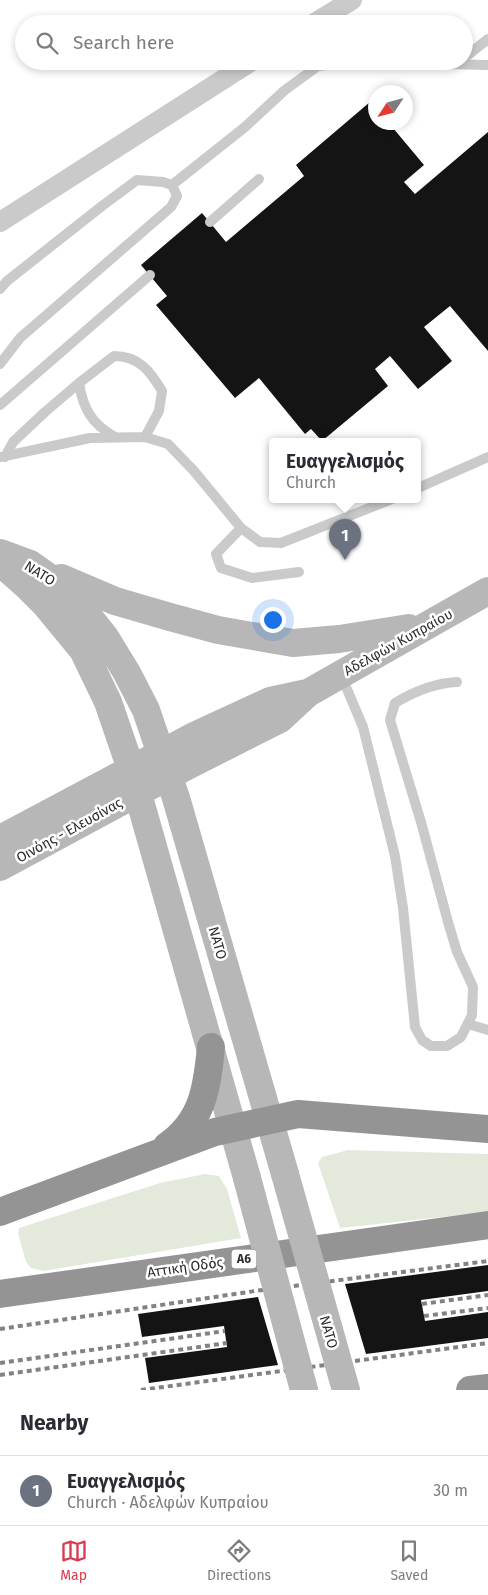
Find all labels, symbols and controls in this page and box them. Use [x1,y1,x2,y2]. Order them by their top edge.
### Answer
search box [15,15,473,70]
icon: search [33,29,61,57]
text: Search here [73,31,174,54]
north arrow [368,85,413,130]
popup [269,438,421,503]
text: Ευαγγελισμός [286,450,404,473]
text: Church [286,473,336,492]
pin: 1 [329,519,361,560]
street label: ΝΑΤΟ [21,557,58,589]
street label: Αδελφών Κυπραίου [341,605,456,679]
your location [260,607,286,633]
street label: Οινόης - Ελευσίνας [13,794,126,867]
street label: ΝΑΤΟ [205,925,230,961]
road number: Α6 [232,1250,256,1268]
street label: Αττική Οδός [146,1254,224,1281]
street label: ΝΑΤΟ [316,1314,341,1350]
text: Nearby [20,1410,88,1436]
text: Ευαγγελισμός [67,1470,185,1493]
text: 1 [32,1481,40,1500]
text: 30 m [433,1481,468,1500]
text: Church · Αδελφών Κυπραίου [67,1493,269,1512]
tab: Map [60,1537,88,1584]
tab: Directions [207,1537,271,1584]
tab: Saved [390,1537,428,1584]

